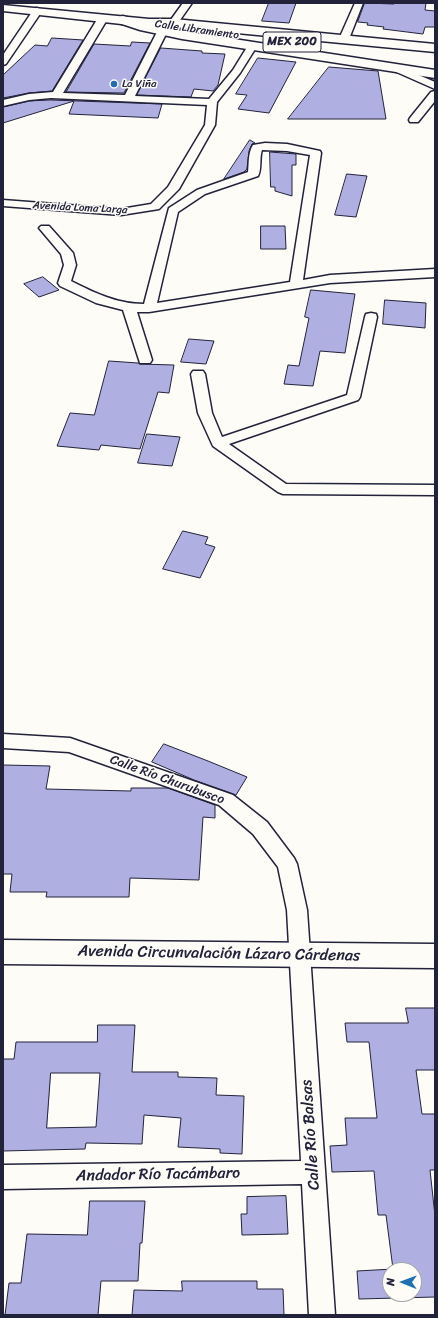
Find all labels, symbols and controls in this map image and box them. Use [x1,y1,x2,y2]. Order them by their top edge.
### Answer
street label: Calle Libramiento [154,18,240,42]
road number: MEX 200 [263,32,321,52]
place label: La Viña [122,77,156,91]
marker: La Viña [109,79,119,89]
street label: Avenida Loma Larga [32,199,128,217]
street label: Calle Río Churubusco [108,752,226,808]
street label: Avenida Circunvalación Lázaro Cárdenas [78,942,360,966]
street label: Calle Río Balsas [298,1079,324,1191]
street label: Andador Río Tacámbaro [76,1164,240,1186]
north arrow [382,1262,422,1302]
text: N [381,1278,400,1286]

